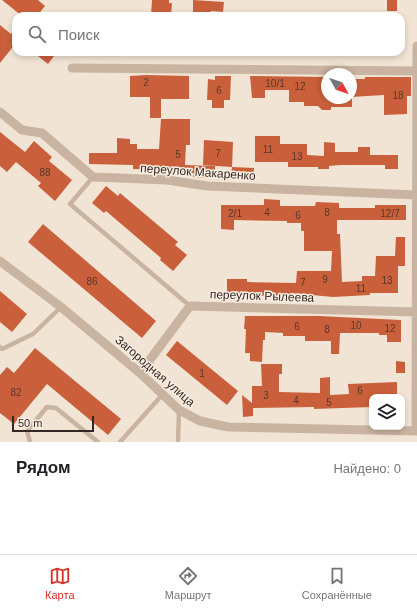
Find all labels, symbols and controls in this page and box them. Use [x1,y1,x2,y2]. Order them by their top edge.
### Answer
search box [12,12,405,56]
icon: search [26,23,48,45]
text: Поиск [58,26,100,43]
north arrow [321,68,357,104]
house number: 2 [143,77,149,88]
house number: 10/1 [265,78,285,89]
house number: 12 [294,81,306,92]
house number: 6 [216,85,222,96]
house number: 18 [392,90,404,101]
house number: 11 [263,144,274,155]
house number: 7 [215,148,221,159]
house number: 5 [175,149,181,160]
house number: 13 [291,151,303,162]
street label: переулок Макаренко [140,161,256,183]
house number: 88 [39,167,51,178]
house number: 4 [264,207,270,218]
house number: 8 [324,207,330,218]
house number: 2/1 [228,208,242,219]
house number: 12/7 [380,208,400,219]
house number: 6 [295,210,301,221]
house number: 9 [322,274,328,285]
house number: 13 [381,275,393,286]
house number: 86 [86,276,98,287]
house number: 7 [300,277,306,288]
house number: 11 [356,283,367,294]
street label: переулок Рылеева [210,287,315,305]
house number: 10 [350,320,362,331]
house number: 6 [294,321,300,332]
house number: 12 [384,323,396,334]
house number: 8 [324,324,330,335]
street label: Загородная улица [112,333,198,410]
house number: 1 [199,368,205,379]
house number: 6 [357,385,363,396]
house number: 82 [10,387,22,398]
house number: 3 [263,390,269,401]
map controls [369,394,405,430]
button: layers [369,394,405,430]
house number: 4 [293,395,299,406]
house number: 5 [326,397,332,408]
scale bar [12,414,94,433]
text: 50 m [18,417,42,429]
text: Рядом [16,458,71,477]
text: Найдено: 0 [333,461,401,476]
tab: Карта [45,565,75,601]
tab: Маршрут [165,565,212,601]
tab: Сохранённые [302,565,372,601]

